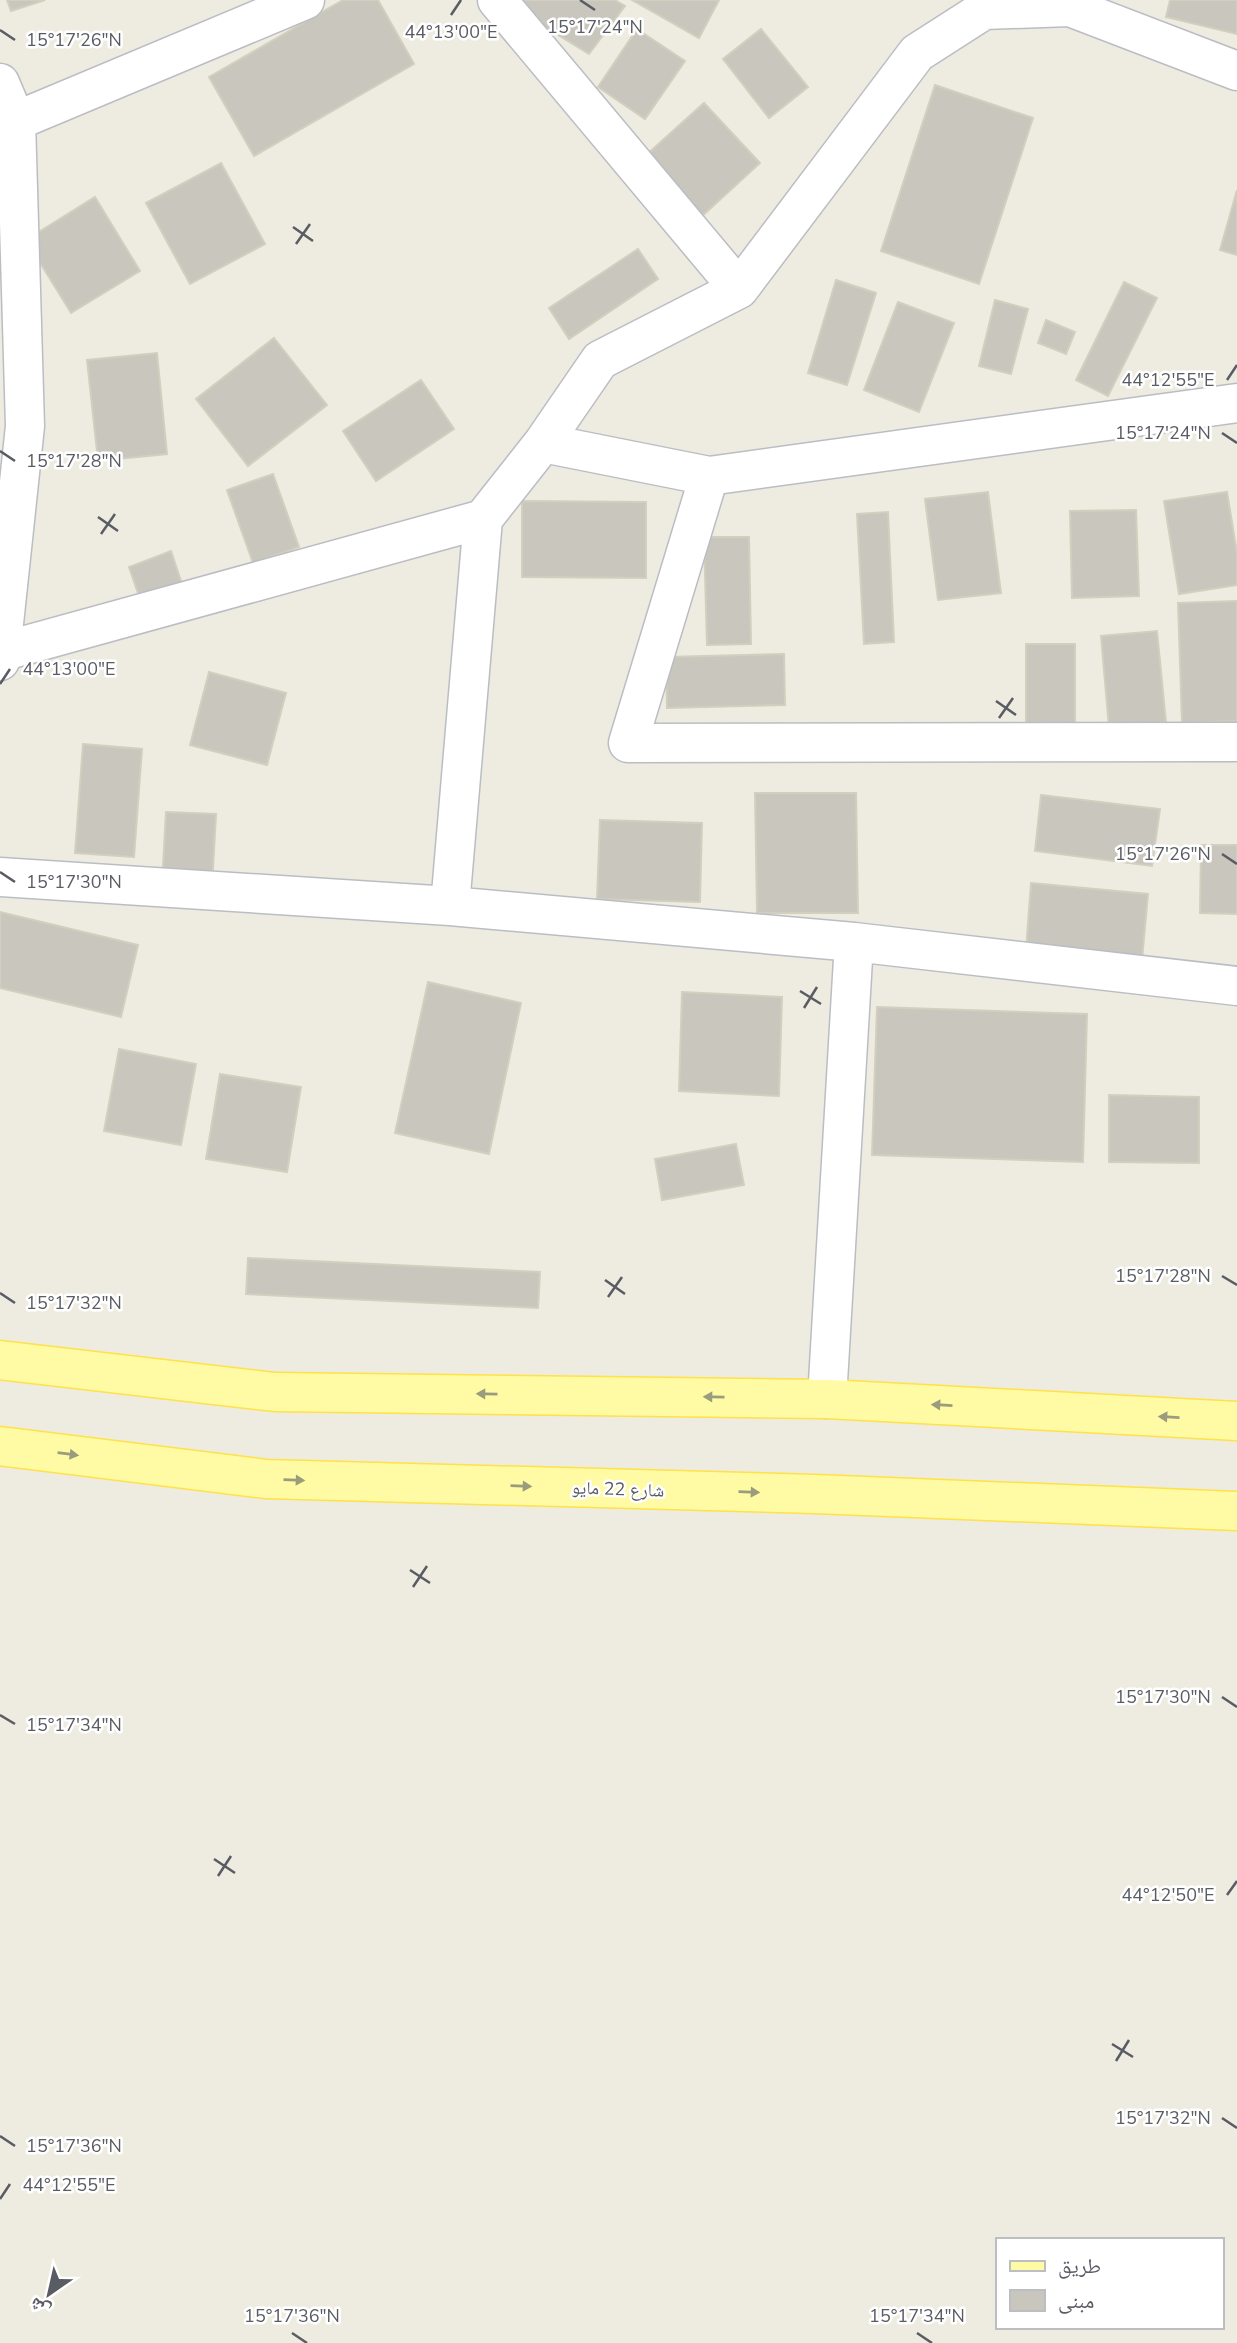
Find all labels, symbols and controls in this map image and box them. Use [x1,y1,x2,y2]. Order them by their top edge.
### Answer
text: 15°17'24"N [547,15,643,39]
text: 44°13'00"E [405,20,498,44]
text: 15°17'26"N [26,28,122,52]
text: 44°12'55"E [1122,368,1215,392]
text: 15°17'24"N [1115,421,1211,445]
text: 15°17'28"N [26,449,122,473]
text: 44°13'00"E [23,657,116,681]
text: 15°17'26"N [1115,842,1211,866]
text: 15°17'30"N [26,870,122,894]
text: 15°17'28"N [1115,1264,1211,1288]
text: 15°17'32"N [26,1291,122,1315]
one-way arrow [476,1389,498,1400]
one-way arrow [703,1392,725,1403]
one-way arrow [930,1399,952,1410]
one-way arrow [1158,1411,1180,1422]
one-way arrow [57,1449,79,1460]
one-way arrow [283,1474,305,1485]
street label: شارع 22 مايو [571,1475,665,1503]
one-way arrow [510,1480,532,1492]
one-way arrow [738,1487,760,1498]
text: 15°17'30"N [1115,1685,1211,1709]
text: 15°17'34"N [26,1713,122,1737]
text: 44°12'50"E [1122,1883,1215,1907]
text: 15°17'32"N [1115,2106,1211,2130]
text: 15°17'36"N [26,2134,122,2158]
text: 44°12'55"E [23,2173,116,2197]
legend [996,2238,1223,2329]
text: طريق [1058,2252,1101,2280]
north arrow [14,2259,84,2329]
text: مبنى [1058,2287,1094,2315]
text: ش [24,2291,56,2324]
text: 15°17'36"N [244,2304,340,2328]
text: 15°17'34"N [869,2304,965,2328]

